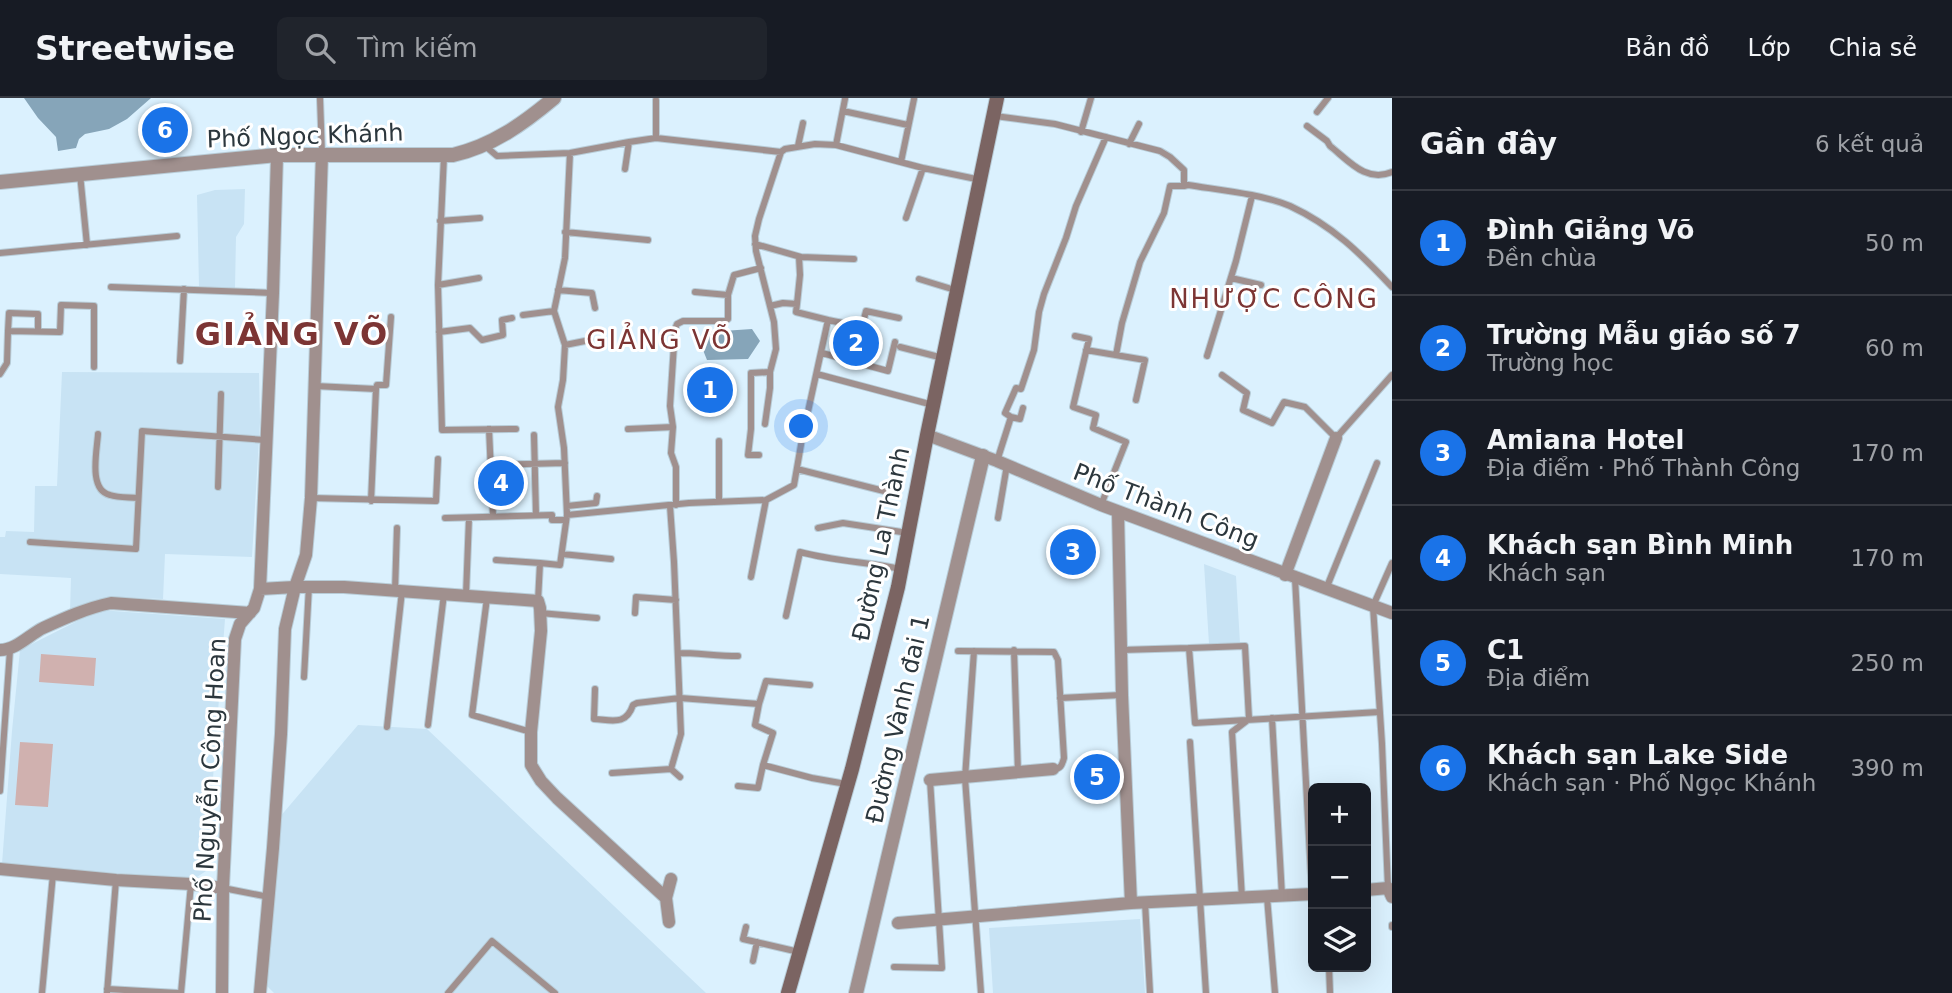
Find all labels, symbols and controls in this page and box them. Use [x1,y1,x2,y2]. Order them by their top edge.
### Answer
search box [277,17,767,80]
text: Streetwise [35,29,235,68]
icon: search [301,29,339,67]
text: Tìm kiếm [357,33,478,63]
text: Bản đồ [1626,34,1709,62]
text: Lớp [1747,34,1791,62]
text: Chia sẻ [1829,34,1917,62]
pin: 6 [142,104,188,156]
street label: Phố Ngọc Khánh [206,119,404,153]
text: Gần đây [1420,126,1557,161]
text: 6 kết quả [1815,131,1924,157]
text: Đình Giảng Võ [1487,215,1694,245]
text: 1 [1435,230,1451,256]
text: 50 m [1865,230,1924,256]
text: Đền chùa [1487,245,1597,271]
district label: NHƯỢC CÔNG [1169,283,1379,314]
district label: GIẢNG VÕ [195,312,389,353]
pin: 2 [833,317,879,369]
text: Trường Mẫu giáo số 7 [1487,320,1801,350]
district label: GIẢNG VÕ [586,322,734,355]
text: 2 [1435,335,1451,361]
text: 60 m [1865,335,1924,361]
text: Trường học [1487,350,1614,376]
pin: 1 [687,364,733,416]
your location [784,409,818,443]
text: Amiana Hotel [1487,425,1684,455]
text: 3 [1435,440,1451,466]
text: 170 m [1850,440,1924,466]
street label: Đường La Thành [847,445,915,643]
text: Địa điểm · Phố Thành Công [1487,455,1800,481]
pin: 4 [478,457,524,509]
street label: Phố Thành Công [1069,458,1263,554]
pin: 3 [1050,526,1096,578]
text: Khách sạn Bình Minh [1487,530,1793,560]
text: 4 [1435,545,1451,571]
text: 170 m [1850,545,1924,571]
text: Khách sạn [1487,560,1606,586]
street label: Đường Vành đai 1 [860,612,936,826]
text: C1 [1487,635,1524,665]
street label: Phố Nguyễn Công Hoan [188,637,231,923]
text: 5 [1435,650,1451,676]
text: 250 m [1850,650,1924,676]
text: Địa điểm [1487,665,1590,691]
text: Khách sạn Lake Side [1487,740,1788,770]
pin: 5 [1074,751,1120,803]
text: 6 [1435,755,1451,781]
text: 390 m [1850,755,1924,781]
text: Khách sạn · Phố Ngọc Khánh [1487,770,1816,796]
map controls [1308,783,1371,972]
button: + [1308,783,1371,846]
button: − [1308,846,1371,909]
button: layers [1308,909,1371,972]

